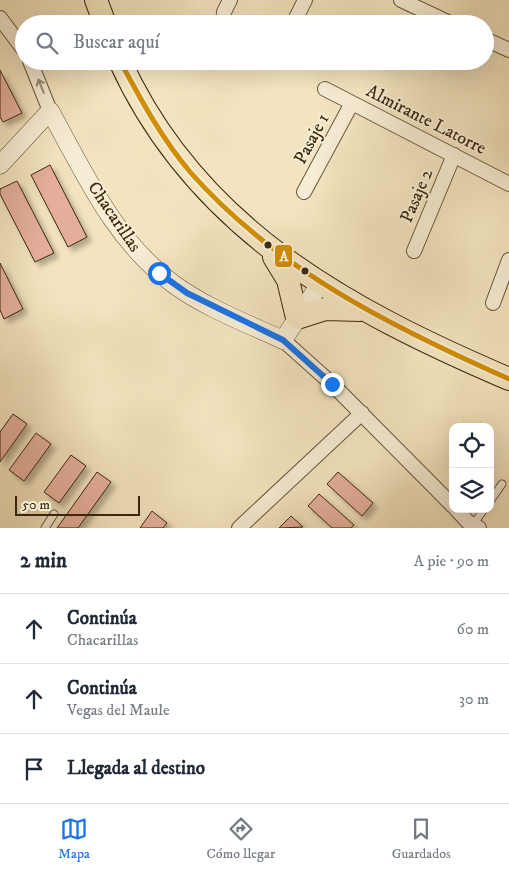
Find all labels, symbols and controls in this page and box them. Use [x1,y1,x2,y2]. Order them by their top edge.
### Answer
search box [15,15,494,70]
icon: search [33,29,61,57]
text: Buscar aquí [73,31,159,54]
one-way arrow [36,79,45,94]
street label: Almirante Latorre [362,80,490,160]
street label: Pasaje 1 [290,110,334,168]
street label: Pasaje 2 [396,166,438,226]
street label: Chacarillas [82,178,146,256]
unlabelled marker [263,240,273,250]
line badge: A [274,244,293,268]
text: A [279,248,290,266]
route start [148,262,171,285]
unlabelled marker [300,266,310,276]
route end [321,373,344,396]
map controls [449,423,494,513]
button: locate [449,423,494,468]
button: layers [449,468,494,513]
scale bar [15,493,140,516]
text: 50 m [22,496,50,514]
text: 2 min [20,548,67,574]
text: A pie · 90 m [414,551,489,571]
text: Continúa [67,607,137,630]
icon: ahead [20,615,48,643]
text: 60 m [457,619,489,639]
text: Chacarillas [67,630,138,650]
text: Continúa [67,677,137,700]
icon: ahead [20,685,48,713]
text: 30 m [459,689,489,709]
text: Vegas del Maule [67,700,170,720]
icon: arrive [20,755,48,783]
text: Llegada al destino [67,757,205,780]
tab: Mapa [58,815,90,863]
tab: Cómo llegar [207,815,275,863]
tab: Guardados [392,815,451,863]

